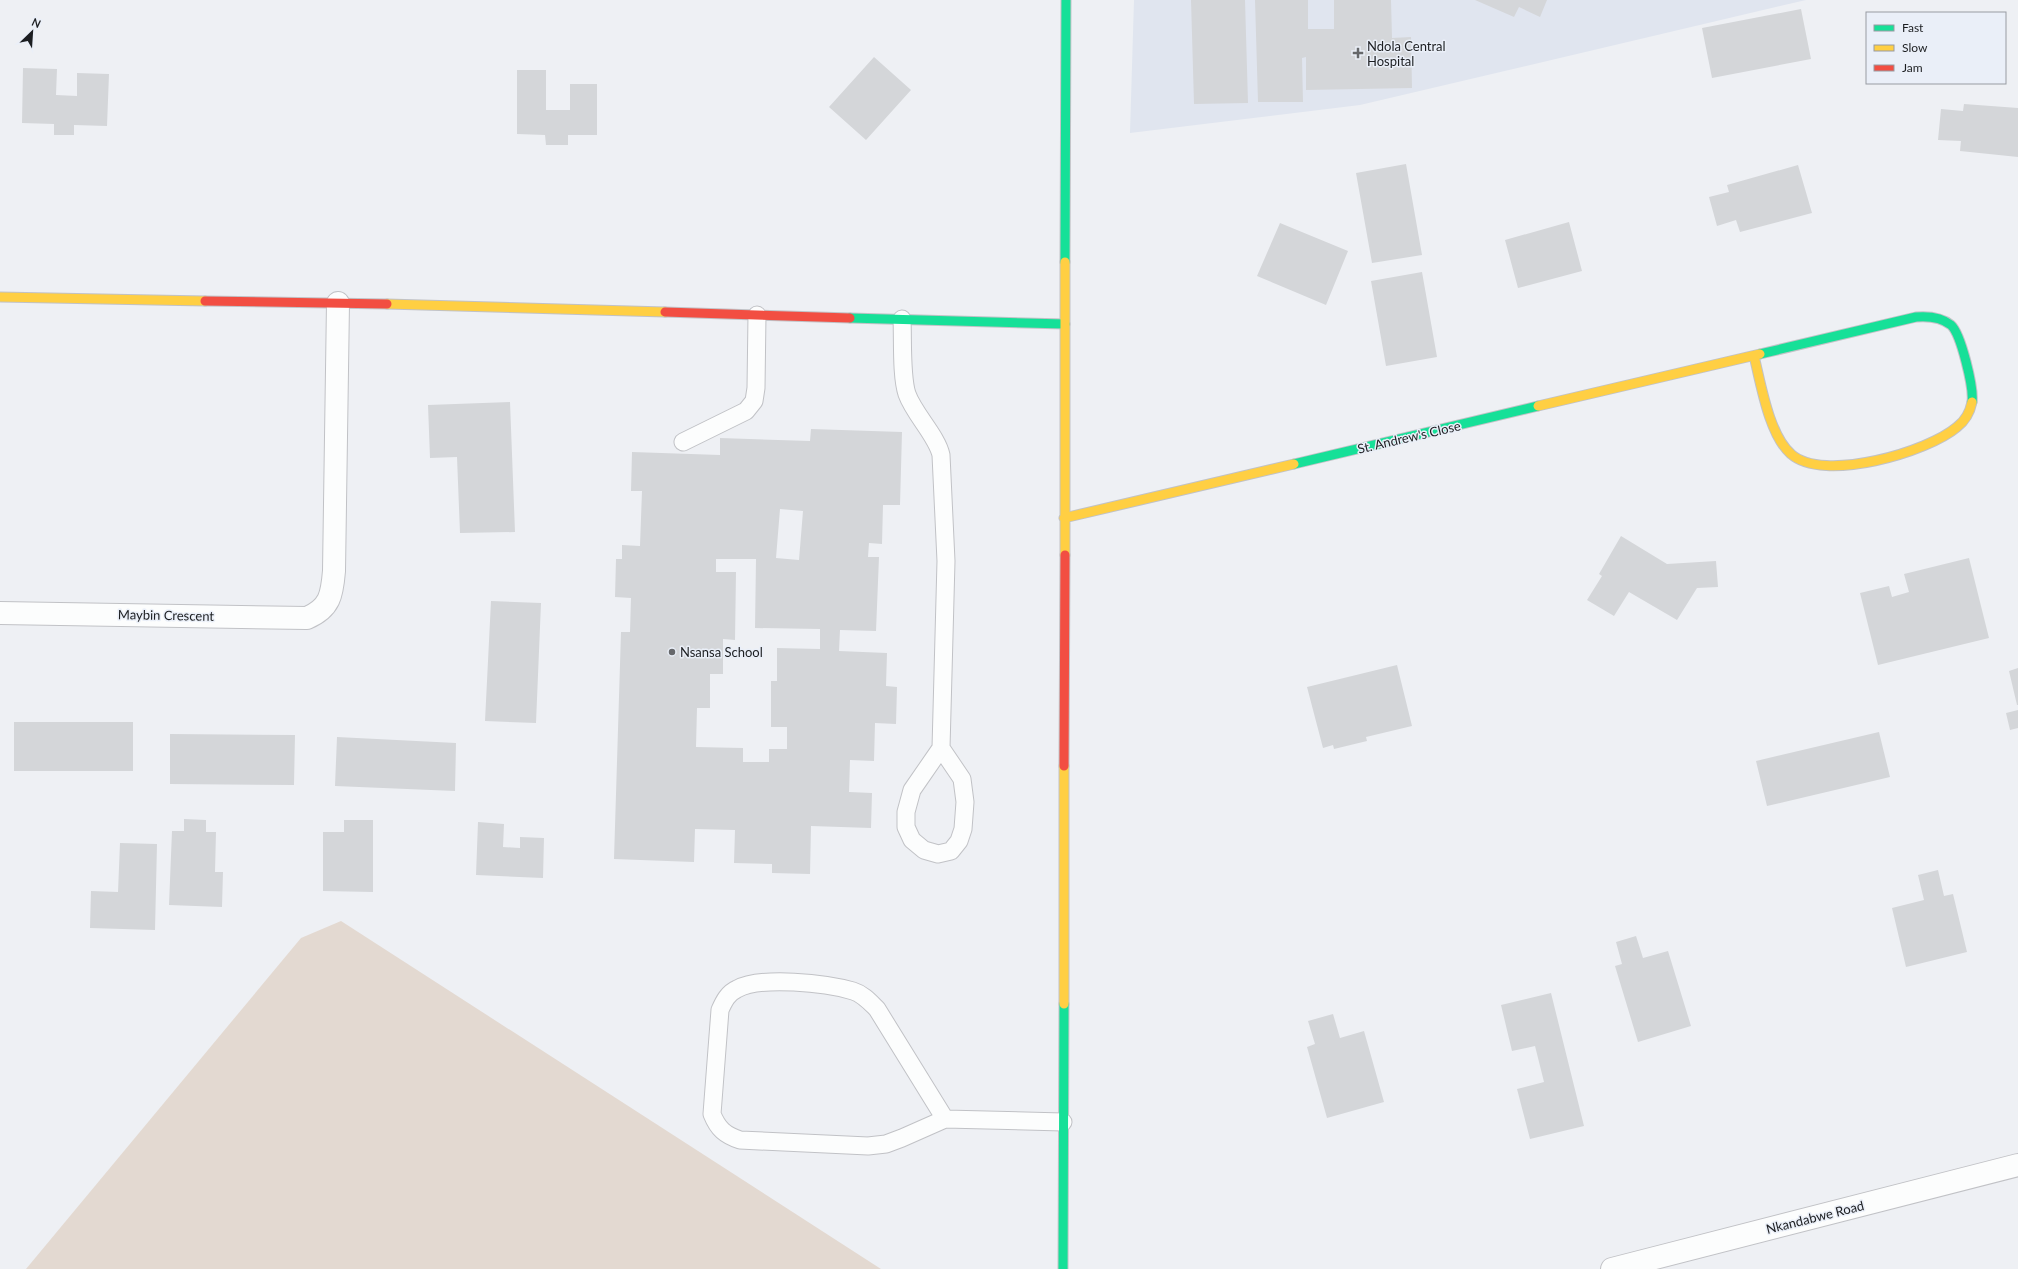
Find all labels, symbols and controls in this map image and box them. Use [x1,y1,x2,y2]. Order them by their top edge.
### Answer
north arrow [12,12,52,52]
legend [1866,12,2006,84]
text: N [30,15,43,30]
text: Fast [1902,20,1924,35]
place label: Ndola Central Hospital [1367,38,1446,69]
text: Slow [1902,40,1928,55]
marker: Ndola Central Hospital [1352,47,1364,59]
text: Jam [1902,60,1923,75]
street label: St. Andrew's Close [1356,417,1462,457]
street label: Maybin Crescent [118,606,215,624]
place label: Nsansa School [680,644,763,660]
marker: Nsansa School [667,647,677,657]
street label: Nkandabwe Road [1764,1197,1866,1237]

